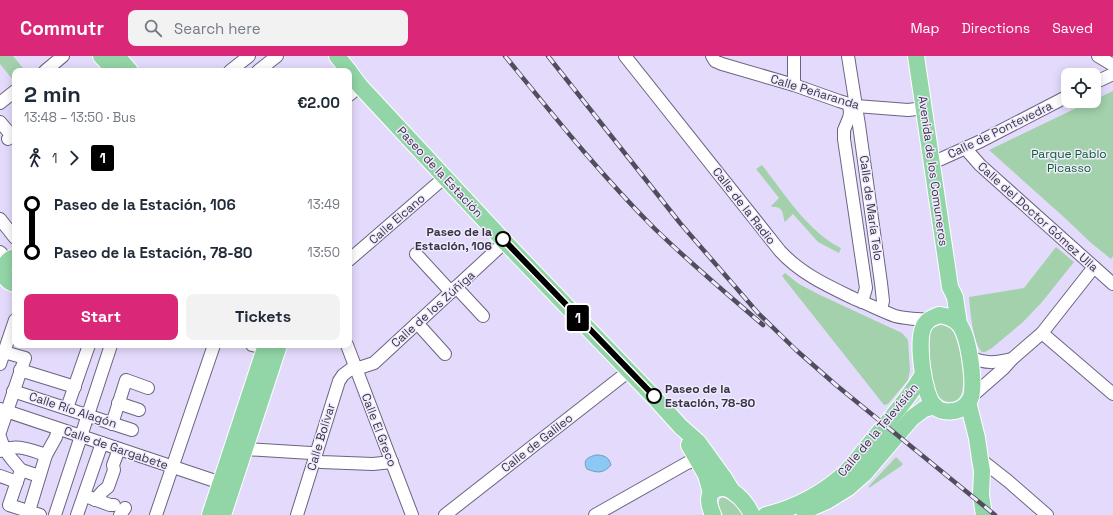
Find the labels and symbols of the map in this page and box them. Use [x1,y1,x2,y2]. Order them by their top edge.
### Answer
street label: Calle Peñaranda [769,71,862,113]
street label: Avenida de los Comuneros [915,95,951,247]
street label: Calle de Pontevedra [945,98,1055,162]
street label: Paseo de la Estación [394,123,486,221]
park label: Parque Pablo Picasso [1031,146,1107,176]
street label: Calle de María Telo [856,154,886,262]
street label: Calle del Doctor Gómez Ulla [974,159,1102,275]
street label: Calle de la Radio [709,164,779,248]
street label: Calle Elcano [366,190,428,248]
place label: Paseo de la Estación, 106 [415,224,492,254]
marker: Paseo de la Estación, 106 [495,231,511,247]
street label: Calle de los Zúñiga [388,267,478,351]
line badge: 1 [565,305,591,331]
street label: Calle de la Televisión [834,380,922,480]
place label: Paseo de la Estación, 78-80 [665,381,756,411]
street label: Calle Río Alagón [27,388,119,432]
marker: Paseo de la Estación, 78-80 [646,388,662,404]
street label: Calle El Greco [358,391,400,469]
street label: Calle Bolívar [303,401,339,473]
street label: Calle de Galileo [498,410,576,476]
street label: Calle de Gargabete [62,423,170,473]

